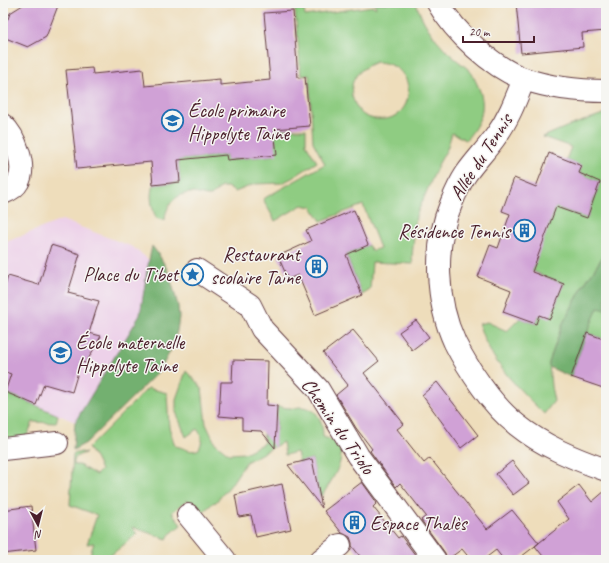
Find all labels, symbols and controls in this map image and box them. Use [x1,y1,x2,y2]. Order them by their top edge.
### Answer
scale bar [463,18,534,44]
text: 20 m [469,24,491,40]
place label: École primaire Hippolyte Taine [188,98,290,146]
street label: Allée du Tennis [444,107,519,205]
school or university icon: École primaire Hippolyte Taine [159,108,185,134]
building icon: Résidence Tennis [512,218,538,244]
place label: Résidence Tennis [398,219,512,244]
place label: Restaurant scolaire Taine [211,242,302,290]
building icon: Restaurant scolaire Taine [303,253,329,279]
place icon: Place du Tibet [180,261,206,287]
place label: Place du Tibet [83,262,180,287]
place label: École maternelle Hippolyte Taine [76,330,186,378]
school or university icon: École maternelle Hippolyte Taine [47,340,73,366]
street label: Chemin du Triolo [296,373,381,480]
north arrow [18,505,58,545]
building icon: Espace Thalès [342,510,368,536]
place label: Espace Thalès [370,511,468,536]
text: N [33,528,43,543]

